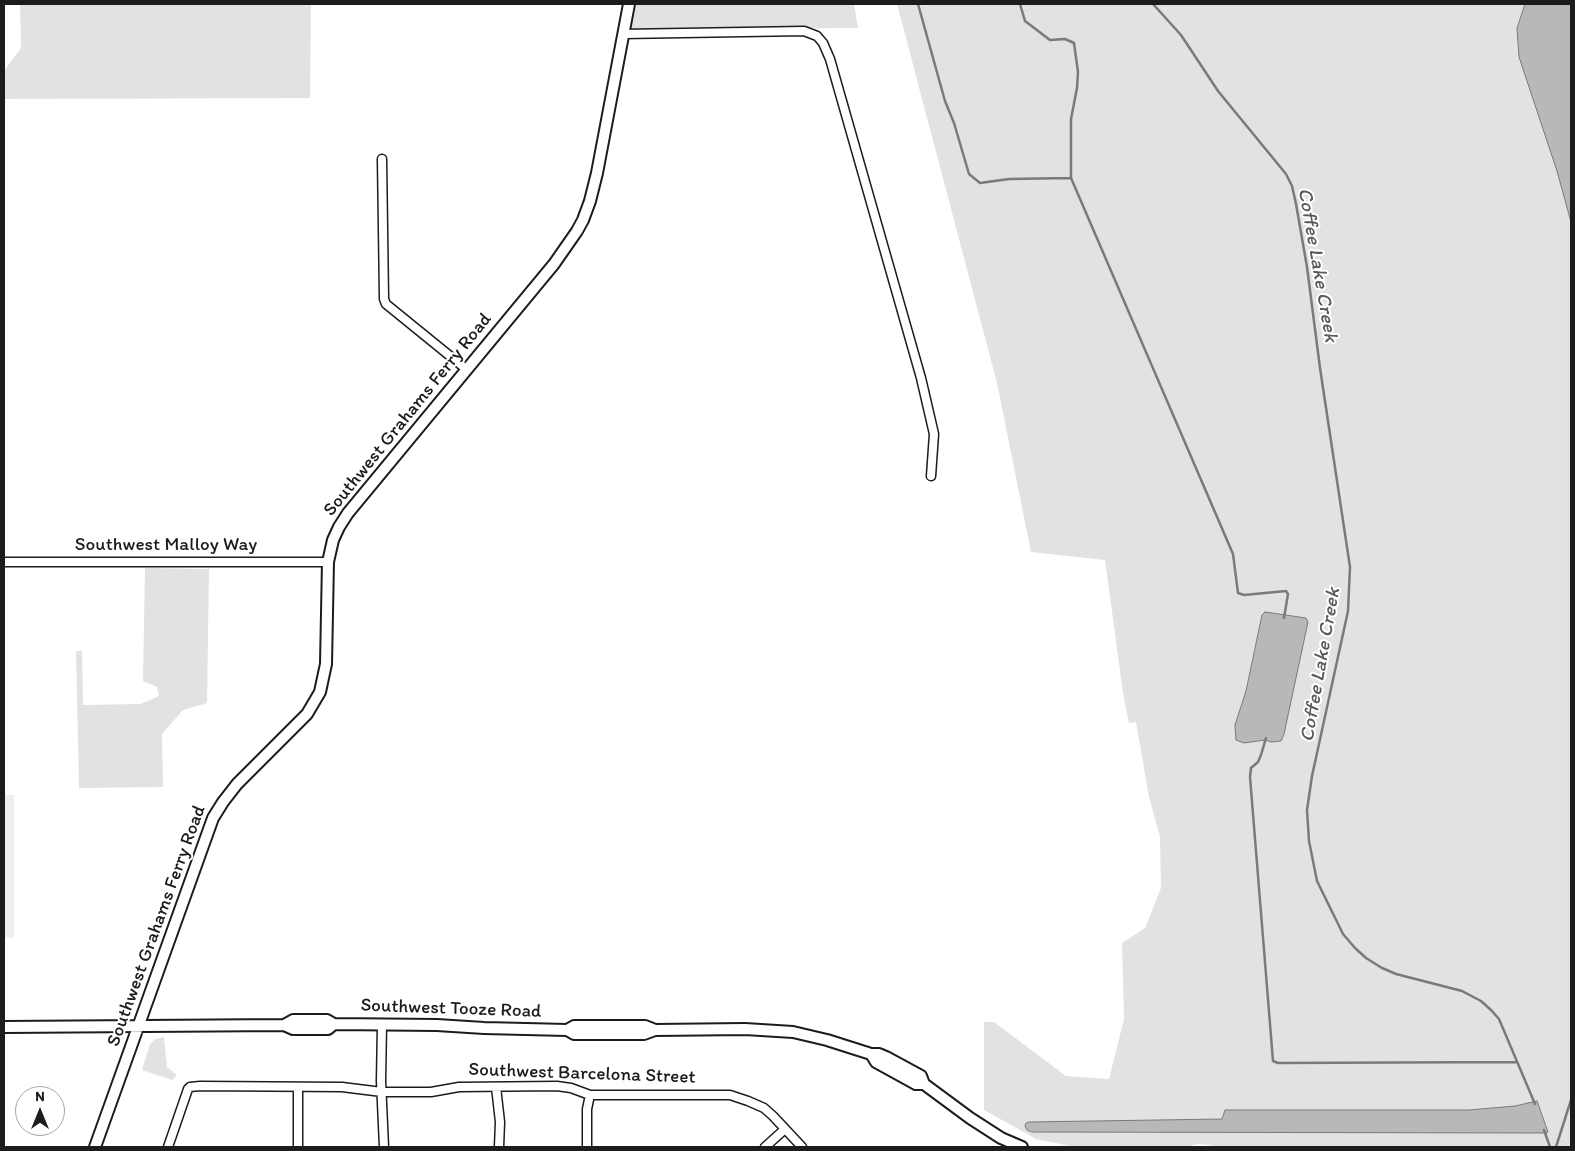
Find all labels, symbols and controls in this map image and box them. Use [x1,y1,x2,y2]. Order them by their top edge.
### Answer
water label: Coffee Lake Creek [1292,186,1342,344]
street label: Southwest Grahams Ferry Road [319,309,497,521]
street label: Southwest Malloy Way [75,534,257,556]
water label: Coffee Lake Creek [1296,586,1346,744]
street label: Southwest Grahams Ferry Road [103,802,211,1050]
street label: Southwest Tooze Road [360,994,542,1024]
street label: Southwest Barcelona Street [468,1059,696,1089]
north arrow [15,1086,65,1136]
text: N [35,1088,45,1105]

